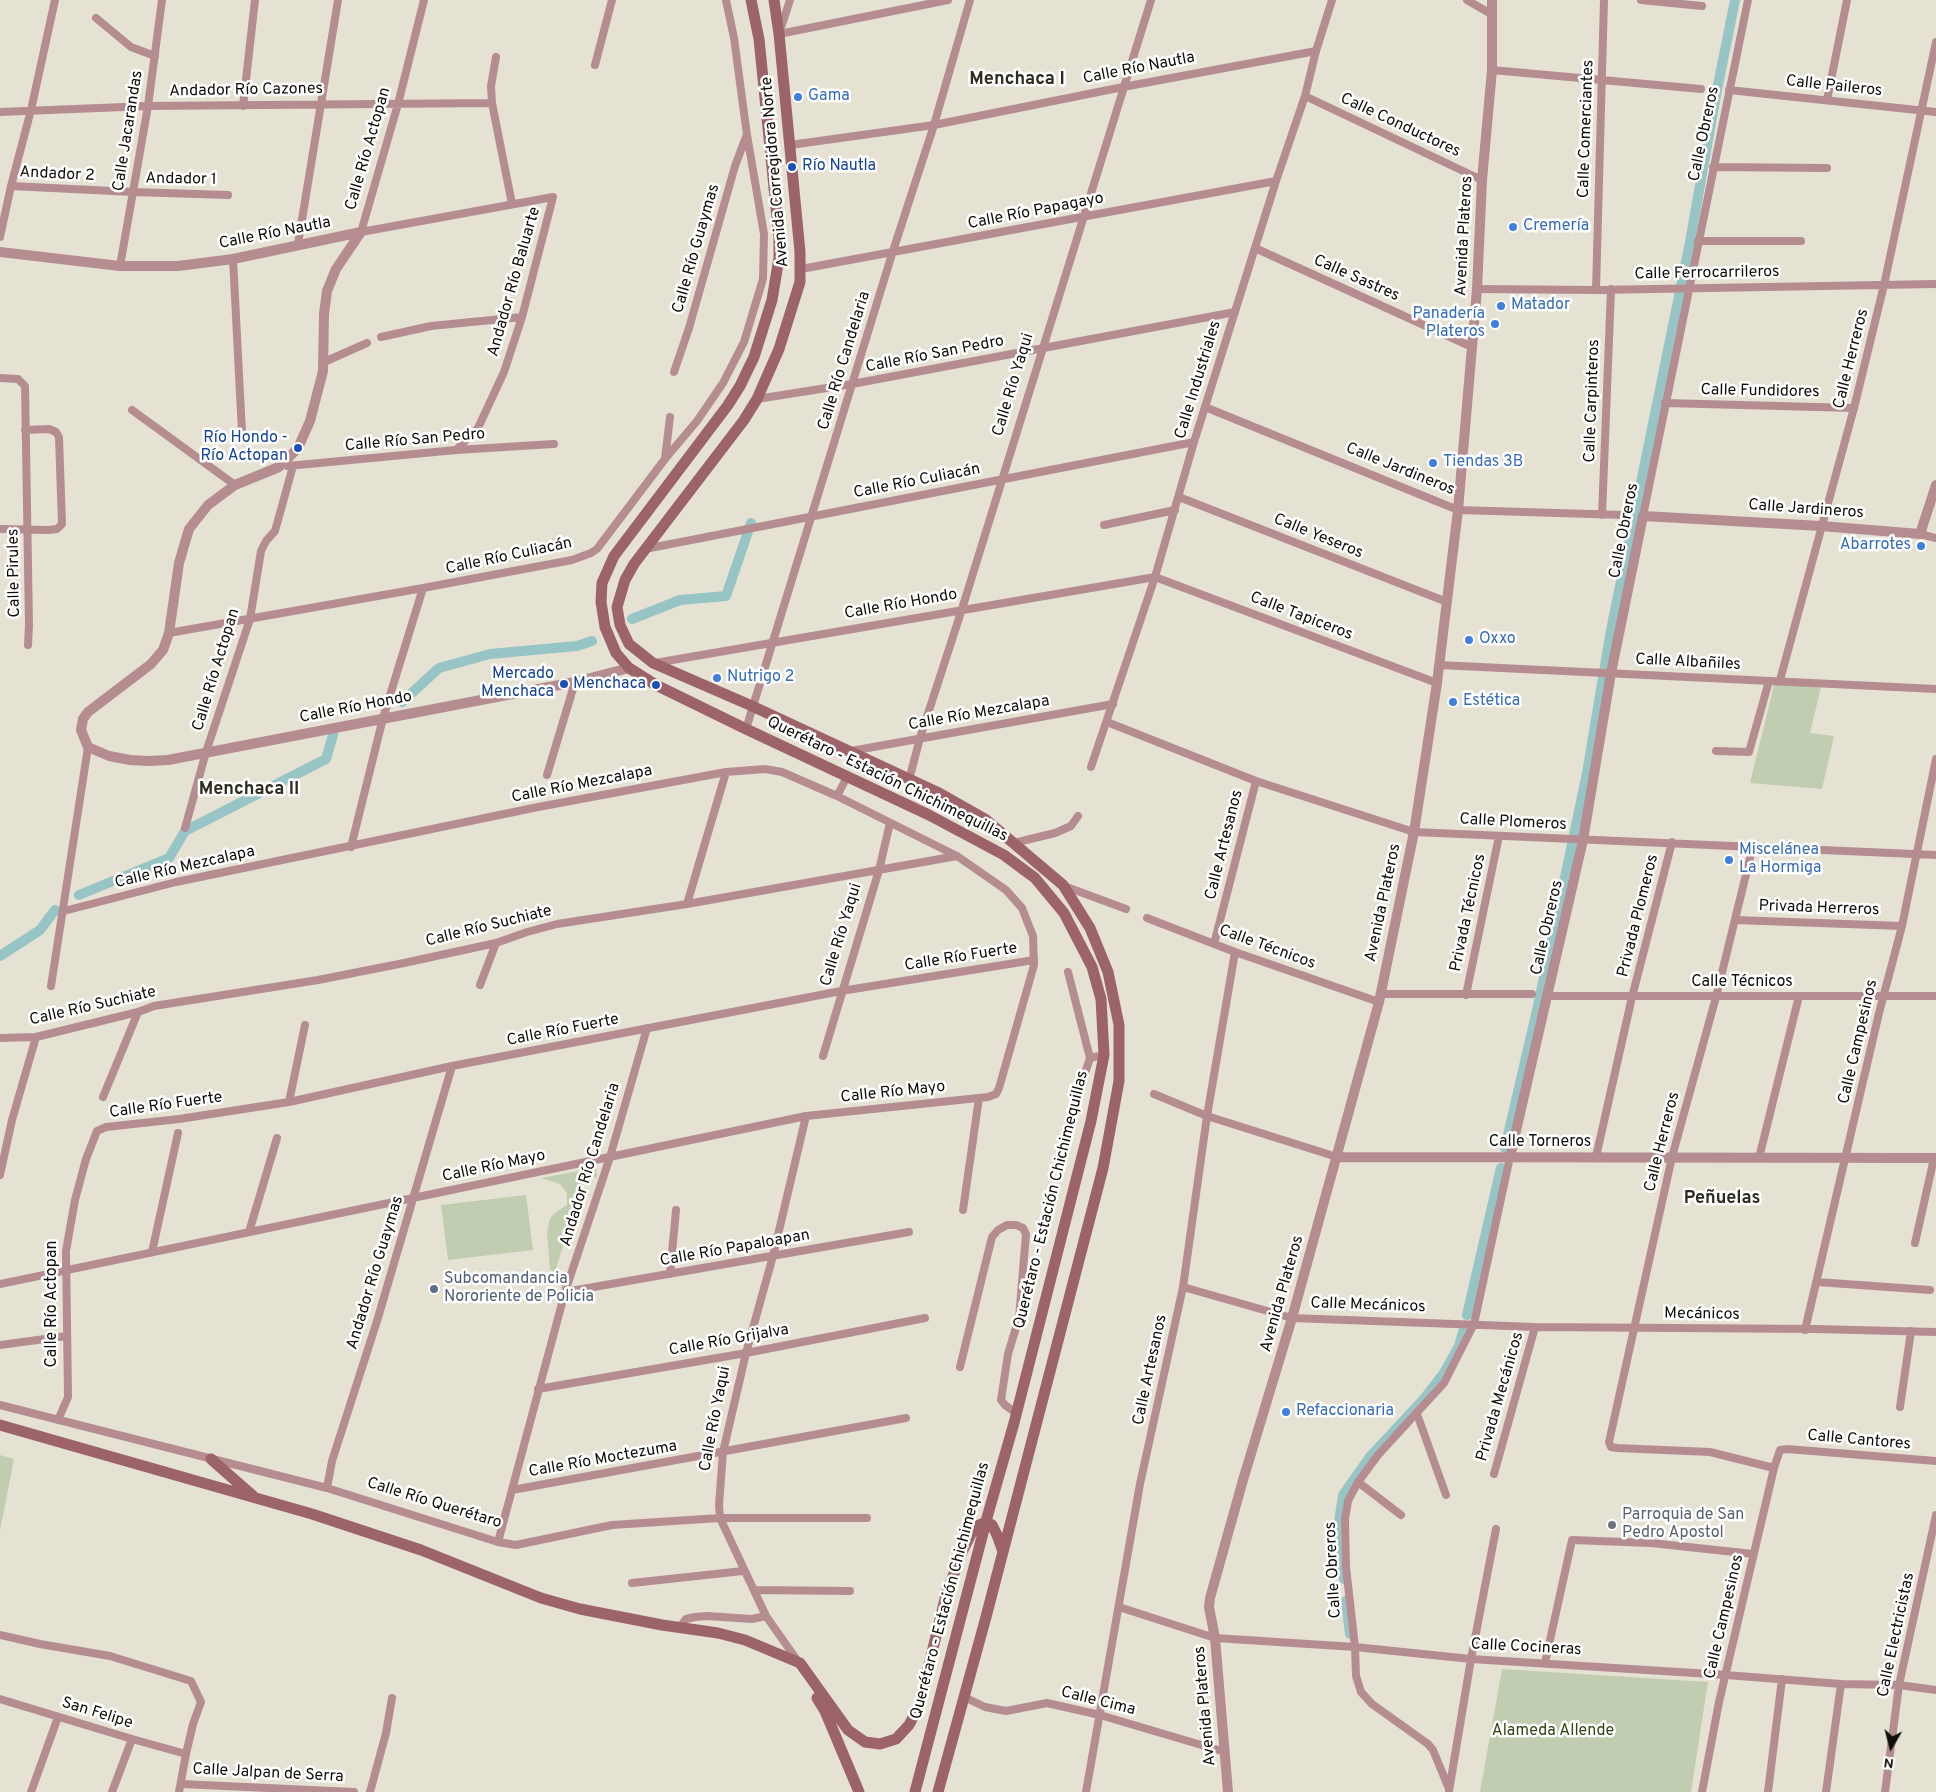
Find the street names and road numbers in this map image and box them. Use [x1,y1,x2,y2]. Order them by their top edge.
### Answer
street label: Calle Río Nautla [1081,49,1197,89]
street label: Calle Comerciantes [1575,59,1599,199]
street label: Calle Jacarandas [110,69,148,193]
street label: Calle Paileros [1785,72,1883,102]
street label: Avenida Corregidora Norte [758,76,794,268]
street label: Andador Río Cazones [169,80,323,102]
street label: Calle Río Actopan [342,85,396,213]
street label: Calle Obreros [1686,85,1724,183]
street label: Calle Conductores [1337,90,1463,162]
street label: Andador 2 [19,163,95,187]
street label: Andador 1 [145,170,217,190]
street label: Avenida Plateros [1452,175,1478,297]
street label: Calle Río Guaymas [669,182,725,316]
street label: Calle Río Papagayo [966,189,1106,235]
street label: Andador Río Baluarte [484,205,546,359]
street label: Calle Río Nautla [217,214,333,254]
street label: Calle Sastres [1310,252,1402,306]
street label: Calle Ferrocarrileros [1634,263,1780,285]
street label: Calle Río Candelaria [815,289,875,433]
street label: Calle Herreros [1830,307,1874,411]
street label: Calle Industriales [1172,318,1226,442]
street label: Calle Río Yaqui [989,331,1039,439]
street label: Calle Río San Pedro [864,332,1006,378]
street label: Calle Carpinteros [1581,339,1605,463]
street label: Calle Fundidores [1700,381,1820,403]
street label: Calle Río San Pedro [344,425,486,457]
street label: Calle Jardineros [1343,439,1457,501]
street label: Calle Río Culiacán [852,460,982,504]
street label: Calle Obreros [1606,482,1644,580]
street label: Calle Jardineros [1748,496,1864,524]
street label: Calle Yeseros [1270,510,1366,564]
street label: Calle Pirules [5,528,25,618]
street label: Calle Río Culiacán [444,534,574,580]
street label: Calle Río Hondo [843,586,959,624]
street label: Calle Tapiceros [1247,589,1355,645]
street label: Calle Río Actopan [189,606,245,734]
street label: Calle Albañiles [1635,651,1741,675]
street label: Calle Río Hondo [298,688,414,728]
street label: Calle Río Mezcalapa [907,692,1051,736]
street label: Querétaro - Estación Chichimequillas [763,713,1011,847]
street label: Calle Río Mezcalapa [510,762,654,808]
street label: Calle Artesanos [1202,788,1248,902]
street label: Calle Plomeros [1459,811,1567,835]
street label: Avenida Plateros [1362,842,1406,964]
street label: Calle Río Mezcalapa [113,843,257,893]
street label: Privada Técnicos [1447,852,1491,974]
street label: Privada Plomeros [1614,853,1664,979]
street label: Calle Obreros [1528,879,1568,977]
street label: Calle Río Yaqui [817,881,867,989]
street label: Privada Herreros [1758,897,1880,921]
street label: Calle Río Suchiate [424,902,554,952]
street label: Calle Técnicos [1216,922,1318,974]
street label: Calle Río Fuerte [903,940,1019,976]
street label: Calle Técnicos [1691,973,1793,993]
street label: Calle Campesinos [1835,978,1883,1106]
street label: Calle Río Suchiate [28,983,158,1031]
street label: Calle Río Fuerte [505,1011,621,1051]
street label: Querétaro - Estación Chichimequillas [1011,1069,1093,1331]
street label: Calle Río Mayo [840,1078,946,1108]
street label: Andador Río Candelaria [557,1081,625,1249]
street label: Calle Río Fuerte [108,1089,224,1123]
street label: Calle Herreros [1641,1090,1685,1194]
street label: Calle Torneros [1489,1133,1591,1153]
street label: Calle Río Mayo [441,1147,547,1187]
street label: Andador Río Guaymas [343,1194,409,1352]
street label: Calle Río Papaloapan [659,1226,811,1272]
street label: Avenida Plateros [1257,1233,1309,1355]
street label: Calle Río Actopan [43,1240,63,1368]
street label: Calle Mecánicos [1310,1294,1426,1318]
street label: Mecánicos [1664,1305,1740,1325]
street label: Calle Artesanos [1130,1313,1172,1427]
street label: Calle Río Grijalva [667,1321,791,1361]
street label: Privada Mecánicos [1473,1330,1529,1464]
street label: Calle Río Yaqui [696,1365,736,1473]
street label: Calle Cantores [1806,1427,1912,1455]
street label: Calle Río Moctezuma [527,1437,679,1483]
street label: Querétaro - Estación Chichimequillas [907,1460,995,1722]
street label: Calle Río Querétaro [364,1474,504,1534]
street label: Calle Obreros [1322,1521,1346,1619]
street label: Calle Campesinos [1701,1553,1749,1681]
street label: Calle Electricistas [1874,1571,1920,1699]
street label: Calle Cocineras [1470,1636,1582,1660]
street label: Avenida Plateros [1191,1645,1221,1767]
street label: Calle Cima [1059,1683,1137,1721]
street label: San Felipe [59,1694,135,1734]
street label: Calle Jalpan de Serra [192,1760,344,1788]

